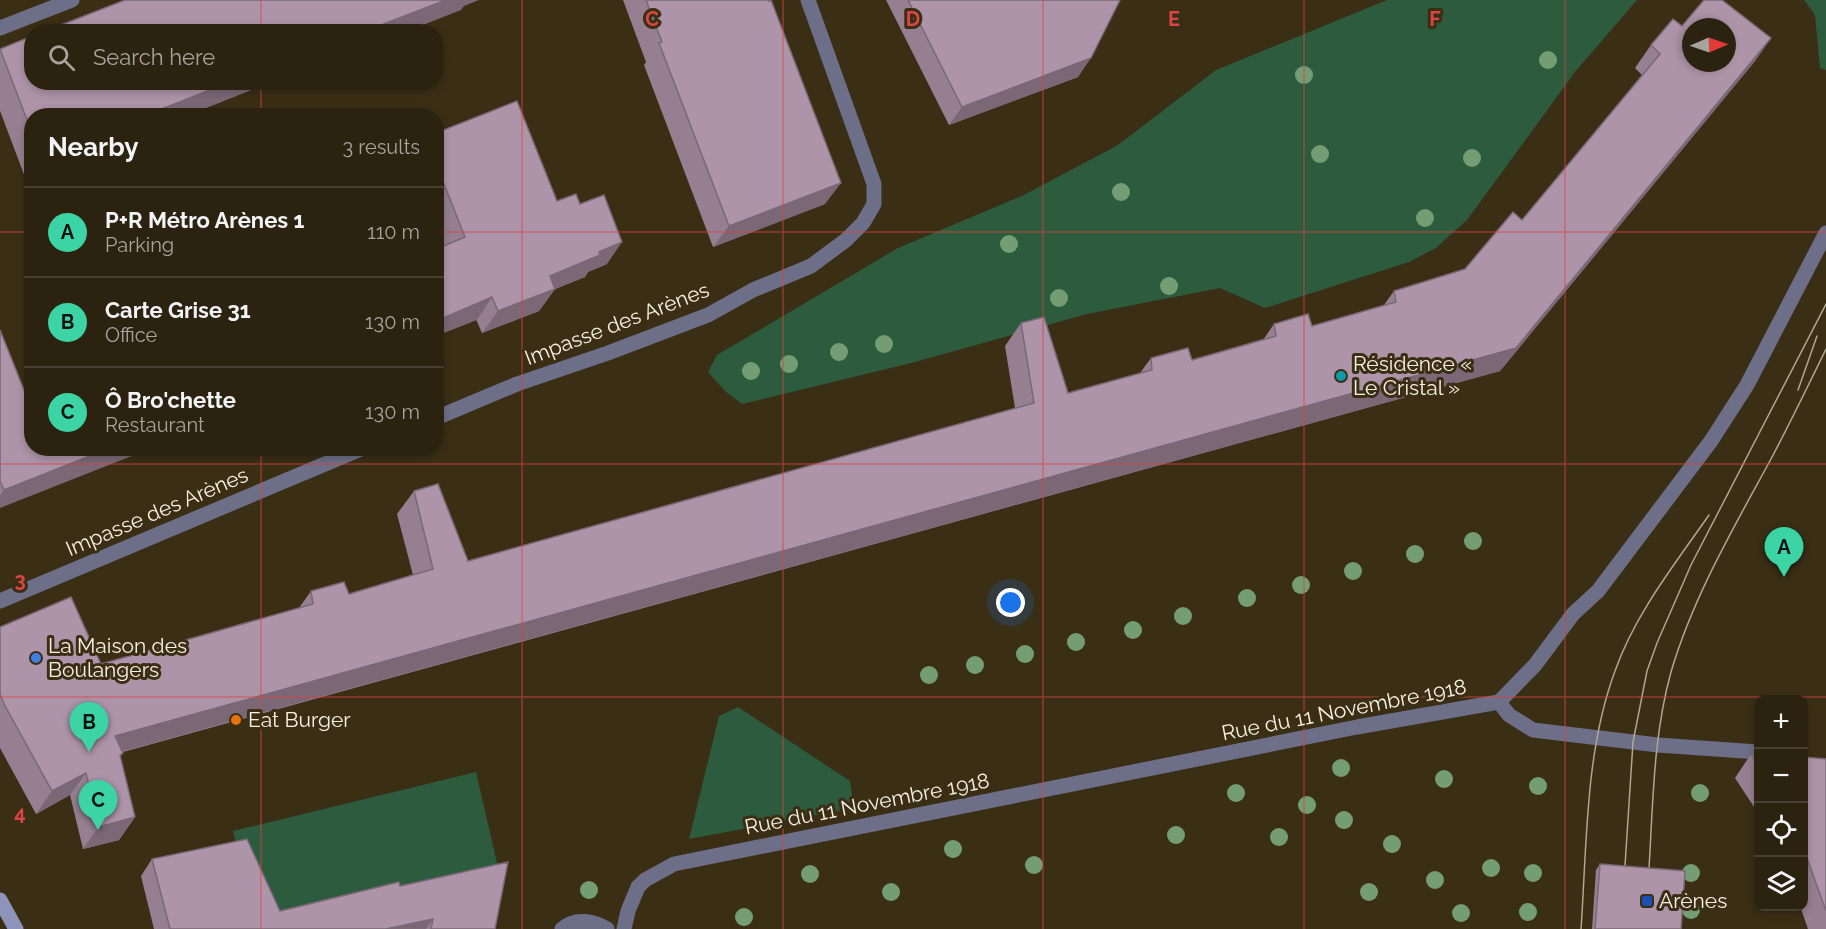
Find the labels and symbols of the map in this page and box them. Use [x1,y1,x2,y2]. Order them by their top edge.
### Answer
text: C [645,7,659,31]
text: D [906,7,920,31]
text: E [1168,7,1180,31]
text: F [1429,7,1441,31]
north arrow [1682,18,1736,72]
street label: Impasse des Arènes [521,277,713,370]
place label: Résidence « Le Cristal » [1353,351,1472,400]
marker: Résidence « Le Cristal » [1334,369,1348,383]
street label: Impasse des Arènes [62,462,252,561]
pin: A [1764,528,1804,577]
text: 3 [14,568,26,592]
your location [996,588,1025,617]
place label: La Maison des Boulangers [48,633,187,682]
marker: La Maison des Boulangers [29,651,43,665]
street label: Rue du 11 Novembre 1918 [1219,673,1468,746]
pin: B [70,702,109,752]
place label: Eat Burger [248,707,351,732]
marker: Eat Burger [229,713,243,727]
street label: Rue du 11 Novembre 1918 [742,767,991,840]
pin: C [78,780,118,830]
text: 4 [14,801,26,825]
place label: Arènes [1659,888,1727,913]
marker: Arènes [1640,894,1654,908]

